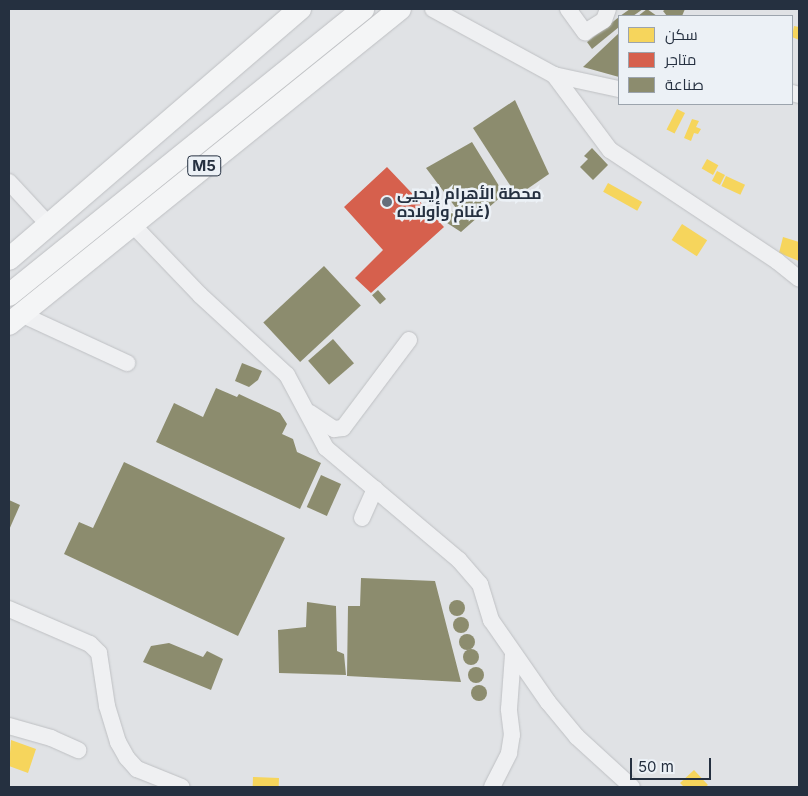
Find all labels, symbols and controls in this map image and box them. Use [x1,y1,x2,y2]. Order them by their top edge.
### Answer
legend [618,15,793,105]
text: سكن [665,25,698,44]
text: متاجر [665,50,696,69]
text: صناعة [665,75,704,94]
road number: M5 [186,154,222,178]
place label: محطة الأهرام (يحيى غنام وأولاده) [397,183,542,221]
marker: محطة الأهرام (يحيى غنام وأولاده) [381,196,393,208]
scale bar [633,748,714,780]
text: 50 m [638,757,674,776]

